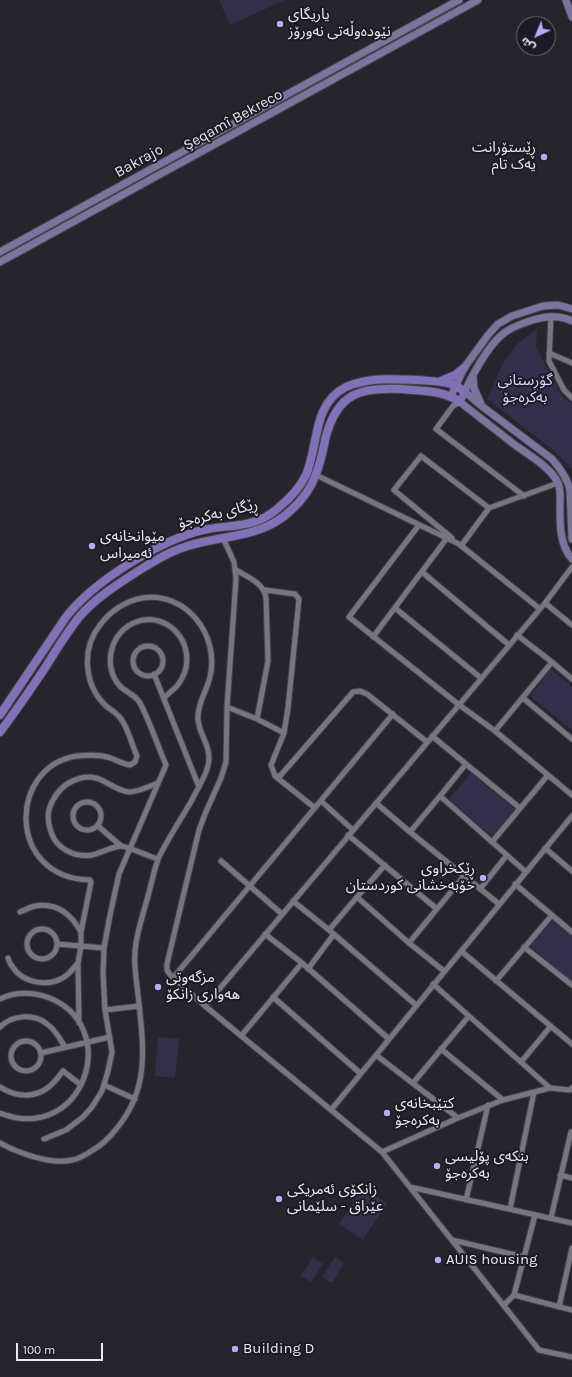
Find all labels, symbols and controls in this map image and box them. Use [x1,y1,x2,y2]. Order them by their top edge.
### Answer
place label: یاریگای نێودەوڵەتی نەورۆز [288,6,391,41]
north arrow [516,16,556,56]
marker: یاریگای نێودەوڵەتی نەورۆز [275,19,285,29]
text: ش [518,34,538,54]
street label: Şeqamî Bekreco [180,85,286,155]
place label: ڕێستۆرانت یەک تام [472,139,536,174]
street label: Bakrajo [112,140,166,182]
marker: ڕێستۆرانت یەک تام [539,152,549,162]
park label: گۆڕستانی بەکرەجۆ [497,372,553,407]
street label: ڕێگای بەکرەجۆ [176,495,260,533]
place label: مێوانخانەی ئەمیراس [100,528,165,563]
marker: مێوانخانەی ئەمیراس [87,541,97,551]
place label: ڕێکخراوی خۆبەخشانی کوردستان [346,860,475,895]
marker: ڕێکخراوی خۆبەخشانی کوردستان [478,873,488,883]
place label: مزگەوتی هەواری زانکۆ [166,969,240,1004]
marker: مزگەوتی هەواری زانکۆ [153,982,163,992]
place label: کتێبخانەی بەکرەجۆ [395,1095,454,1130]
marker: کتێبخانەی بەکرەجۆ [382,1108,392,1118]
place label: بنکەی پۆلیسی بەکرەجۆ [445,1148,529,1183]
marker: بنکەی پۆلیسی بەکرەجۆ [432,1161,442,1171]
place label: زانکۆی ئەمریکی عێراق - سلێمانی [287,1181,383,1216]
marker: زانکۆی ئەمریکی عێراق - سلێمانی [274,1194,284,1204]
place label: AUIS housing [446,1251,537,1269]
marker: AUIS housing [433,1255,443,1265]
scale bar [18,1335,105,1361]
place label: Building D [243,1340,314,1358]
text: 100 m [23,1343,55,1357]
marker: Building D [230,1344,240,1354]

